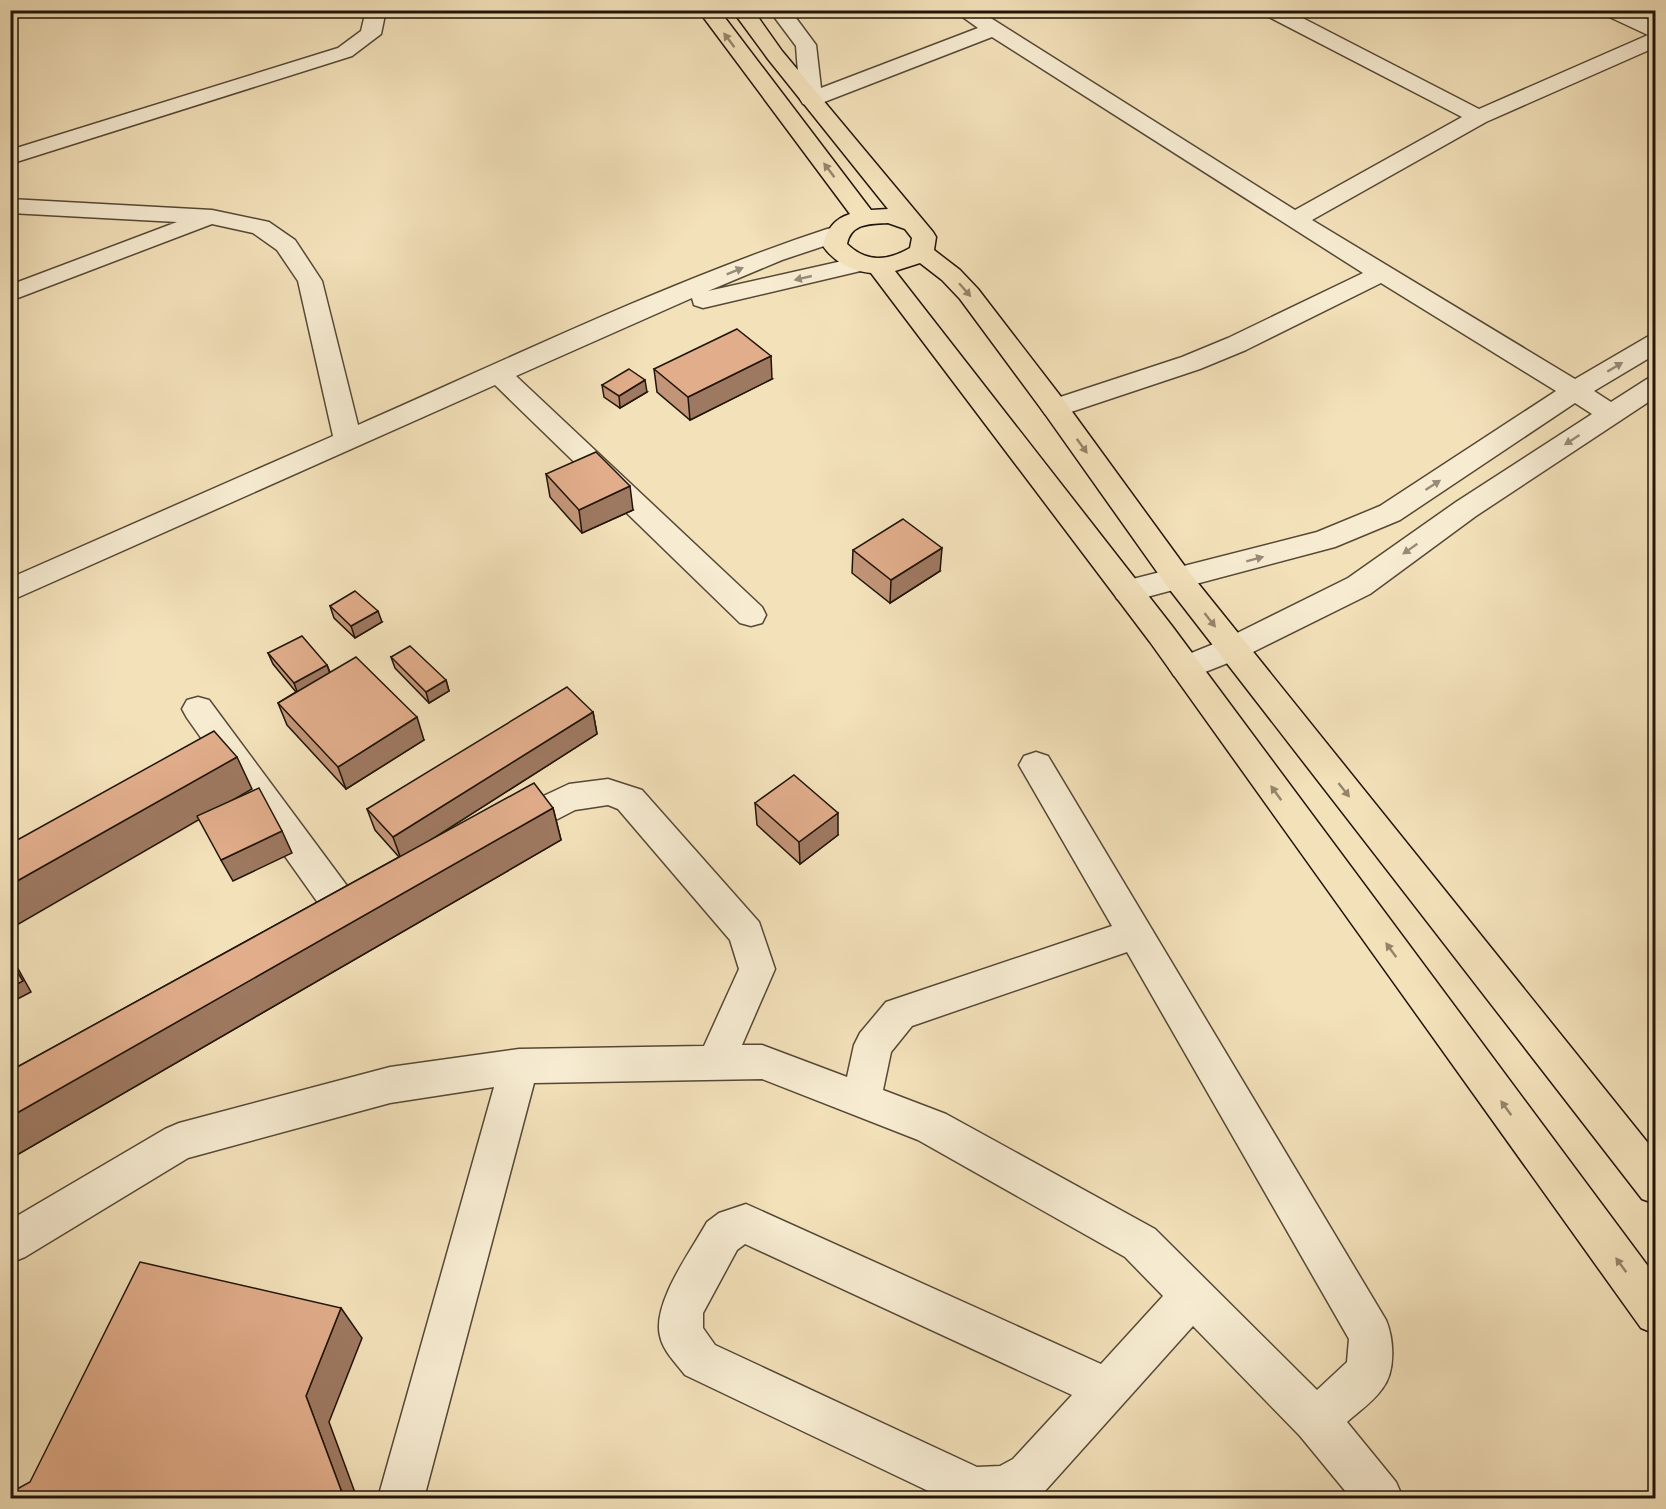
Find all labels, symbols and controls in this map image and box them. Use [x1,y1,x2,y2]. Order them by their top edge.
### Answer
one-way arrow [724,32,736,47]
one-way arrow [823,163,835,178]
one-way arrow [726,266,744,276]
one-way arrow [794,273,812,283]
one-way arrow [958,283,972,298]
one-way arrow [1607,362,1623,373]
one-way arrow [1563,435,1580,446]
one-way arrow [1076,439,1088,454]
one-way arrow [1425,479,1442,490]
one-way arrow [1402,543,1418,555]
one-way arrow [1246,554,1264,563]
one-way arrow [1203,613,1215,628]
one-way arrow [1337,782,1350,798]
one-way arrow [1271,785,1283,800]
one-way arrow [1386,943,1398,958]
one-way arrow [1500,1100,1512,1116]
one-way arrow [1615,1258,1627,1274]

